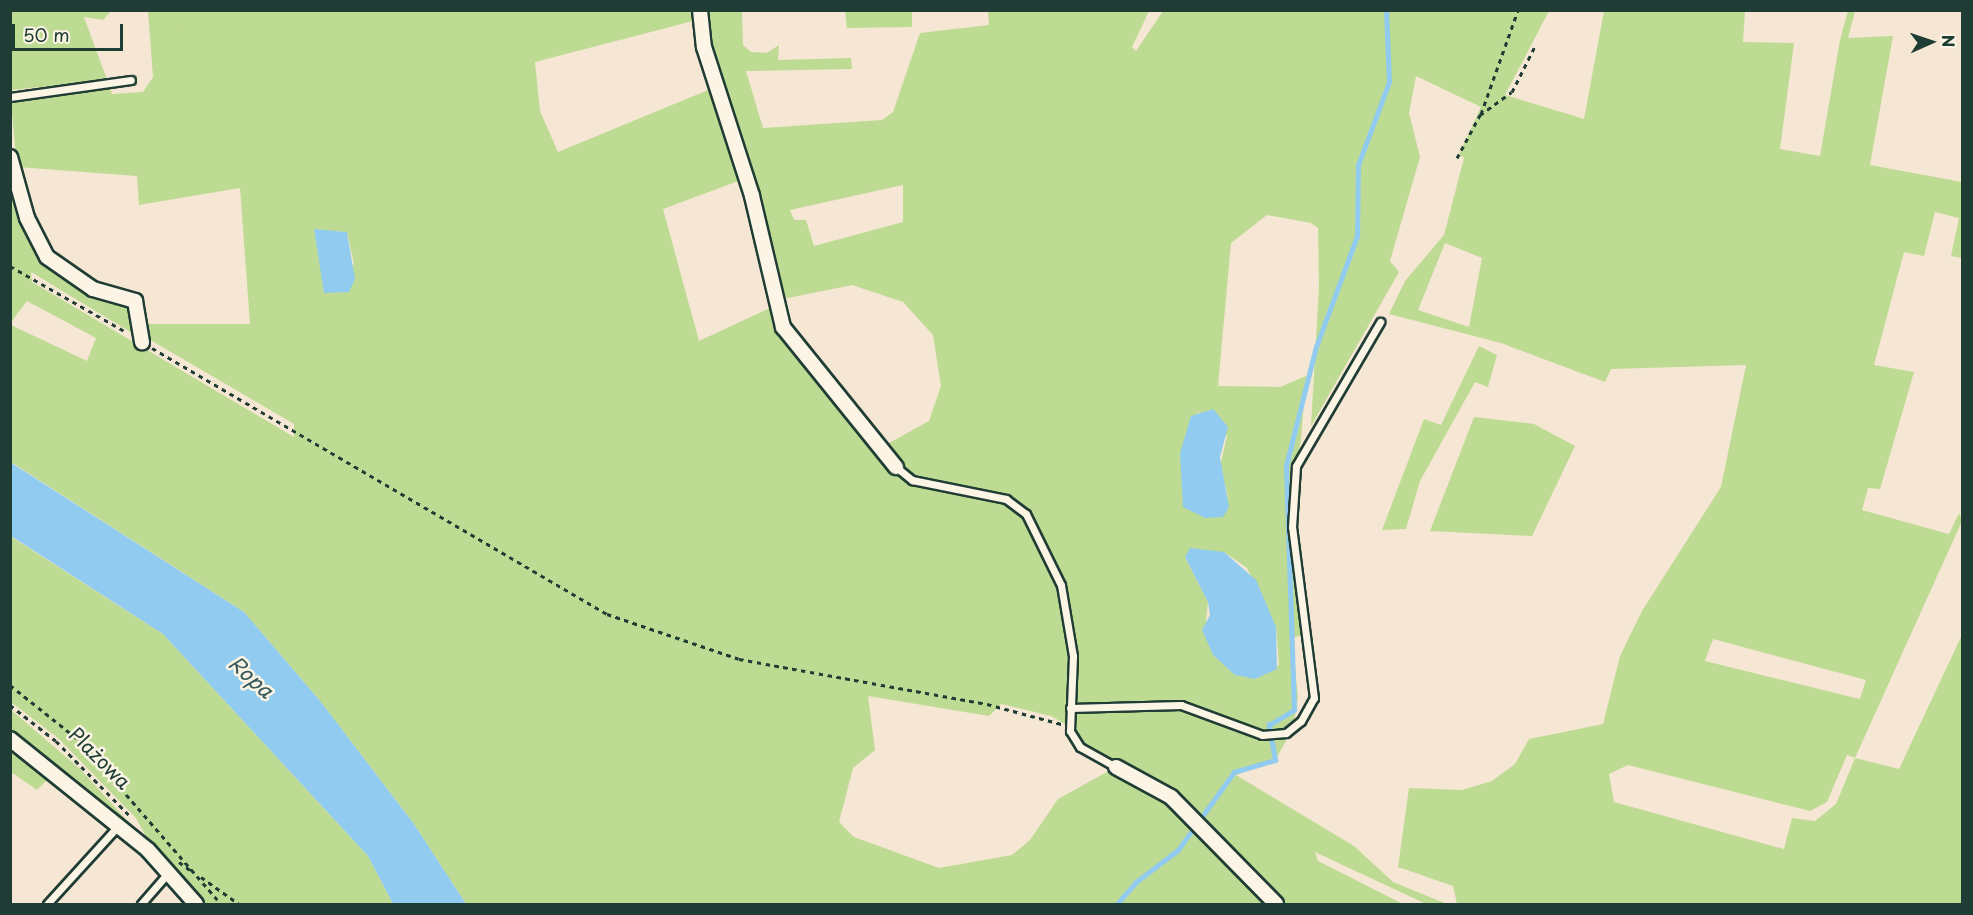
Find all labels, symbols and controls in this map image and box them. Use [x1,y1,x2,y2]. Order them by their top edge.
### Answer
scale bar [15,12,126,50]
north arrow [1901,12,1961,72]
text: 50 m [23,21,70,48]
text: N [1937,34,1961,48]
water label: Ropa [225,650,279,702]
street label: Plażowa [64,722,136,794]

